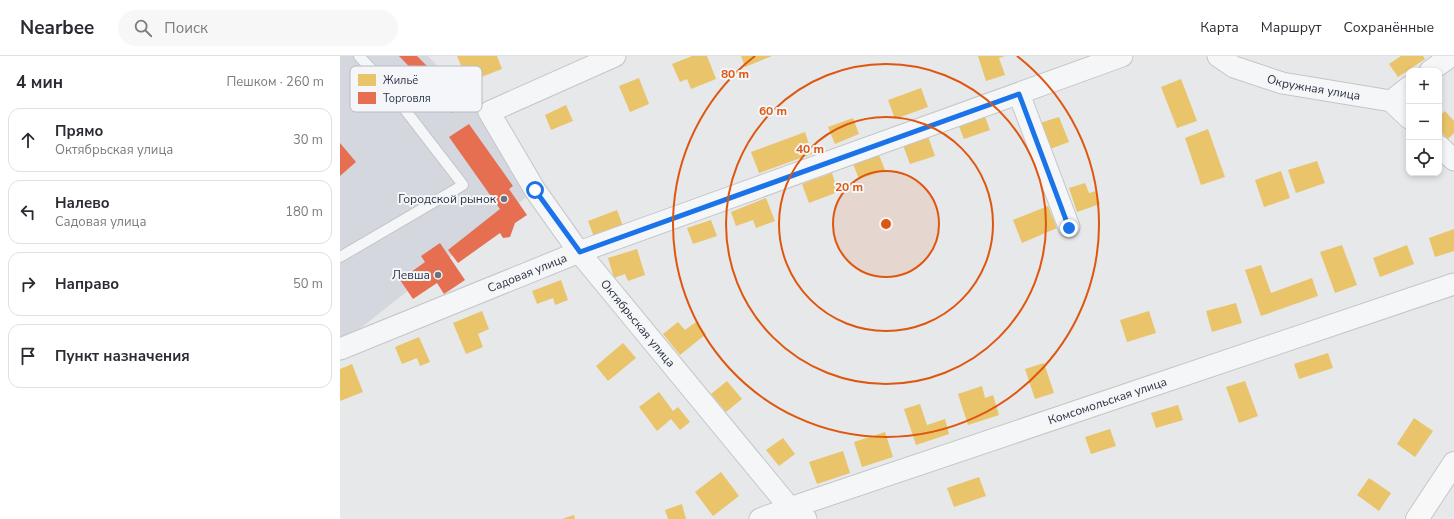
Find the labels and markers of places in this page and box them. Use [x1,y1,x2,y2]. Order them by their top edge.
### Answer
place label: Городской рынок [398,191,497,207]
marker: Городской рынок [499,194,509,204]
centre of rings [879,217,893,231]
place label: Левша [392,267,430,283]
marker: Левша [433,270,443,280]

